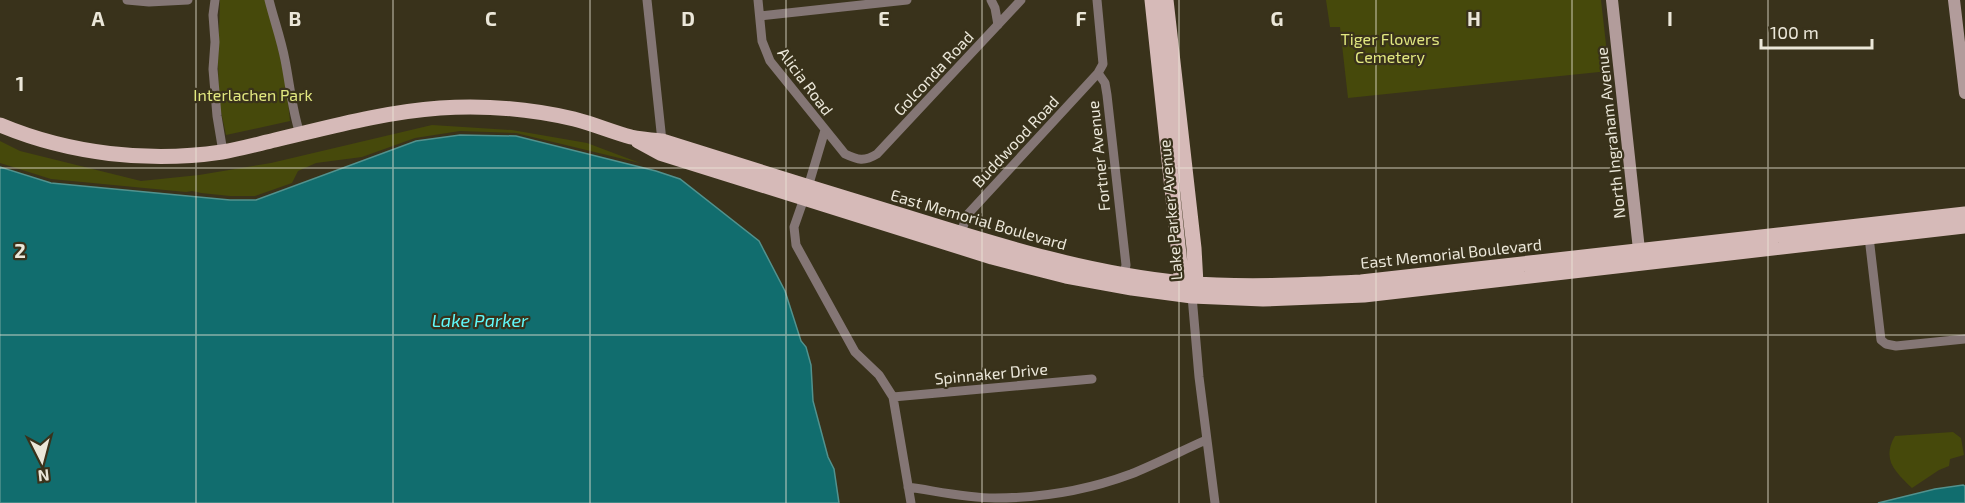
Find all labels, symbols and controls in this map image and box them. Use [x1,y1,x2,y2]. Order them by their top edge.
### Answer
text: A [91,6,105,30]
text: B [289,6,301,30]
text: C [485,6,497,30]
text: D [681,6,695,30]
text: E [878,6,890,30]
text: F [1075,6,1087,30]
text: G [1271,6,1283,30]
text: H [1467,6,1481,30]
text: I [1667,6,1673,30]
scale bar [1761,12,1872,50]
text: 100 m [1770,21,1819,43]
street label: Golconda Road [889,27,977,119]
park label: Tiger Flowers Cemetery [1340,29,1440,66]
street label: Alicia Road [774,43,838,119]
street label: North Ingraham Avenue [1592,46,1628,220]
text: 1 [16,71,24,95]
park label: Interlachen Park [193,85,313,104]
street label: Buddwood Road [968,91,1062,191]
street label: Fortner Avenue [1083,100,1113,212]
street label: Lake Parker Avenue [1154,139,1186,281]
street label: East Memorial Boulevard [889,185,1069,253]
street label: East Memorial Boulevard [1359,234,1543,272]
text: 2 [14,238,26,262]
water label: Lake Parker [432,309,529,331]
street label: Spinnaker Drive [934,359,1048,387]
north arrow [12,431,72,491]
text: N [37,466,50,486]

